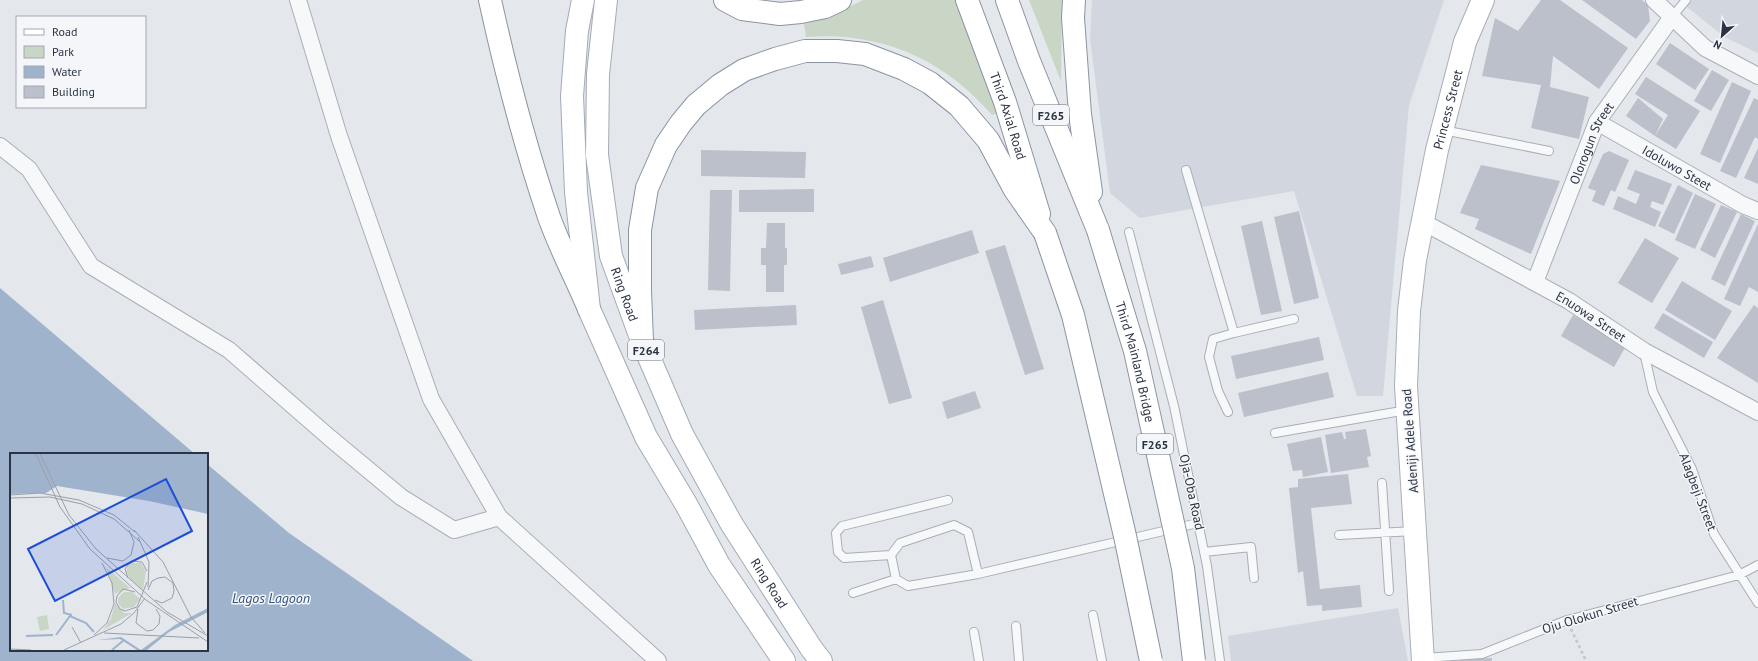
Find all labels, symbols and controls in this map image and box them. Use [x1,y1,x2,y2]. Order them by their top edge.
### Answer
legend [16,16,146,108]
north arrow [1702,16,1742,56]
text: Road [52,24,77,39]
text: N [1711,37,1724,53]
text: Park [52,44,74,59]
text: Water [52,64,82,79]
street label: Princess Street [1429,67,1466,151]
street label: Third Axial Road [986,70,1030,162]
text: Building [52,84,95,99]
street label: Olorogun Street [1565,98,1618,187]
road number: F265 [1033,105,1069,125]
street label: Idoluwo Steet [1639,141,1715,194]
street label: Ring Road [607,265,643,324]
street label: Enuowa Street [1553,287,1630,346]
street label: Third Mainland Bridge [1112,299,1159,424]
road number: F264 [628,340,664,360]
street label: Adeniji Adele Road [1398,388,1422,494]
road number: F265 [1137,434,1173,454]
street label: Alagbeji Street [1675,451,1721,534]
inset map [10,453,208,651]
street label: Oja-Oba Road [1176,453,1208,531]
street label: Ring Road [747,555,792,611]
water label: Lagos Lagoon [232,589,310,607]
street label: Oju Olokun Street [1540,592,1641,638]

